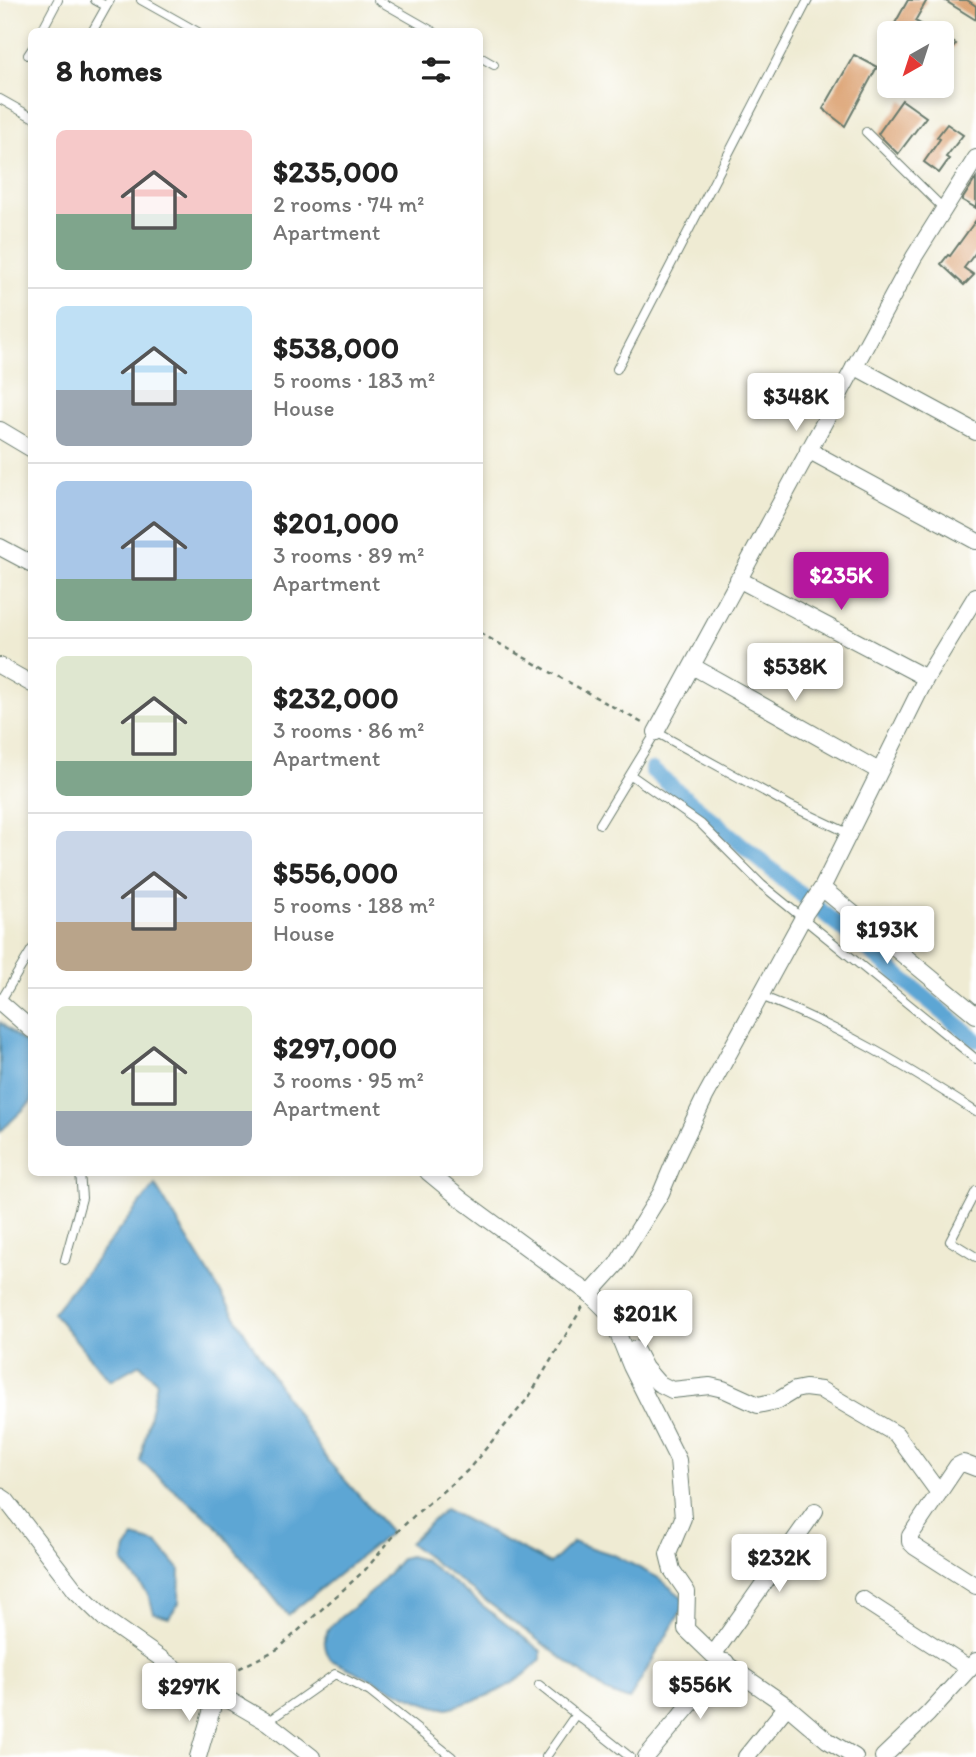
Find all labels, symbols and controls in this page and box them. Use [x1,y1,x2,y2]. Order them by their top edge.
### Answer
north arrow [877,21,954,98]
map controls [877,21,954,98]
icon: filters [417,51,455,89]
text: 8 homes [56,52,163,89]
text: $235,000 [273,153,399,190]
icon: home [112,158,196,242]
text: 2 rooms · 74 m² [273,190,425,218]
text: Apartment [273,218,380,246]
text: $538,000 [273,329,399,366]
icon: home [112,334,196,418]
text: 5 rooms · 183 m² [273,366,435,394]
pin: $348K [747,374,845,433]
text: $348K [763,382,829,410]
text: House [273,394,335,422]
text: $201,000 [273,504,399,541]
icon: home [112,509,196,593]
text: 3 rooms · 89 m² [273,541,424,569]
pin: $235K [792,552,890,612]
text: $235K [809,561,873,589]
text: Apartment [273,569,380,597]
pin: $538K [746,644,844,703]
text: $538K [763,652,827,680]
text: $232,000 [273,679,399,716]
icon: home [112,684,196,768]
text: 3 rooms · 86 m² [273,716,425,744]
text: Apartment [273,744,380,772]
text: $556,000 [273,854,398,891]
icon: home [112,859,196,943]
text: 5 rooms · 188 m² [273,891,435,919]
pin: $193K [838,906,936,966]
text: $193K [856,915,918,943]
text: House [273,919,335,947]
text: $297,000 [273,1029,397,1066]
icon: home [112,1034,196,1118]
text: 3 rooms · 95 m² [273,1066,424,1094]
text: Apartment [273,1094,380,1122]
pin: $201K [596,1290,694,1350]
text: $201K [613,1299,677,1327]
pin: $232K [730,1534,828,1594]
text: $232K [747,1543,811,1571]
pin: $556K [651,1662,749,1721]
pin: $297K [140,1664,238,1723]
text: $556K [669,1670,731,1698]
text: $297K [158,1672,220,1700]

